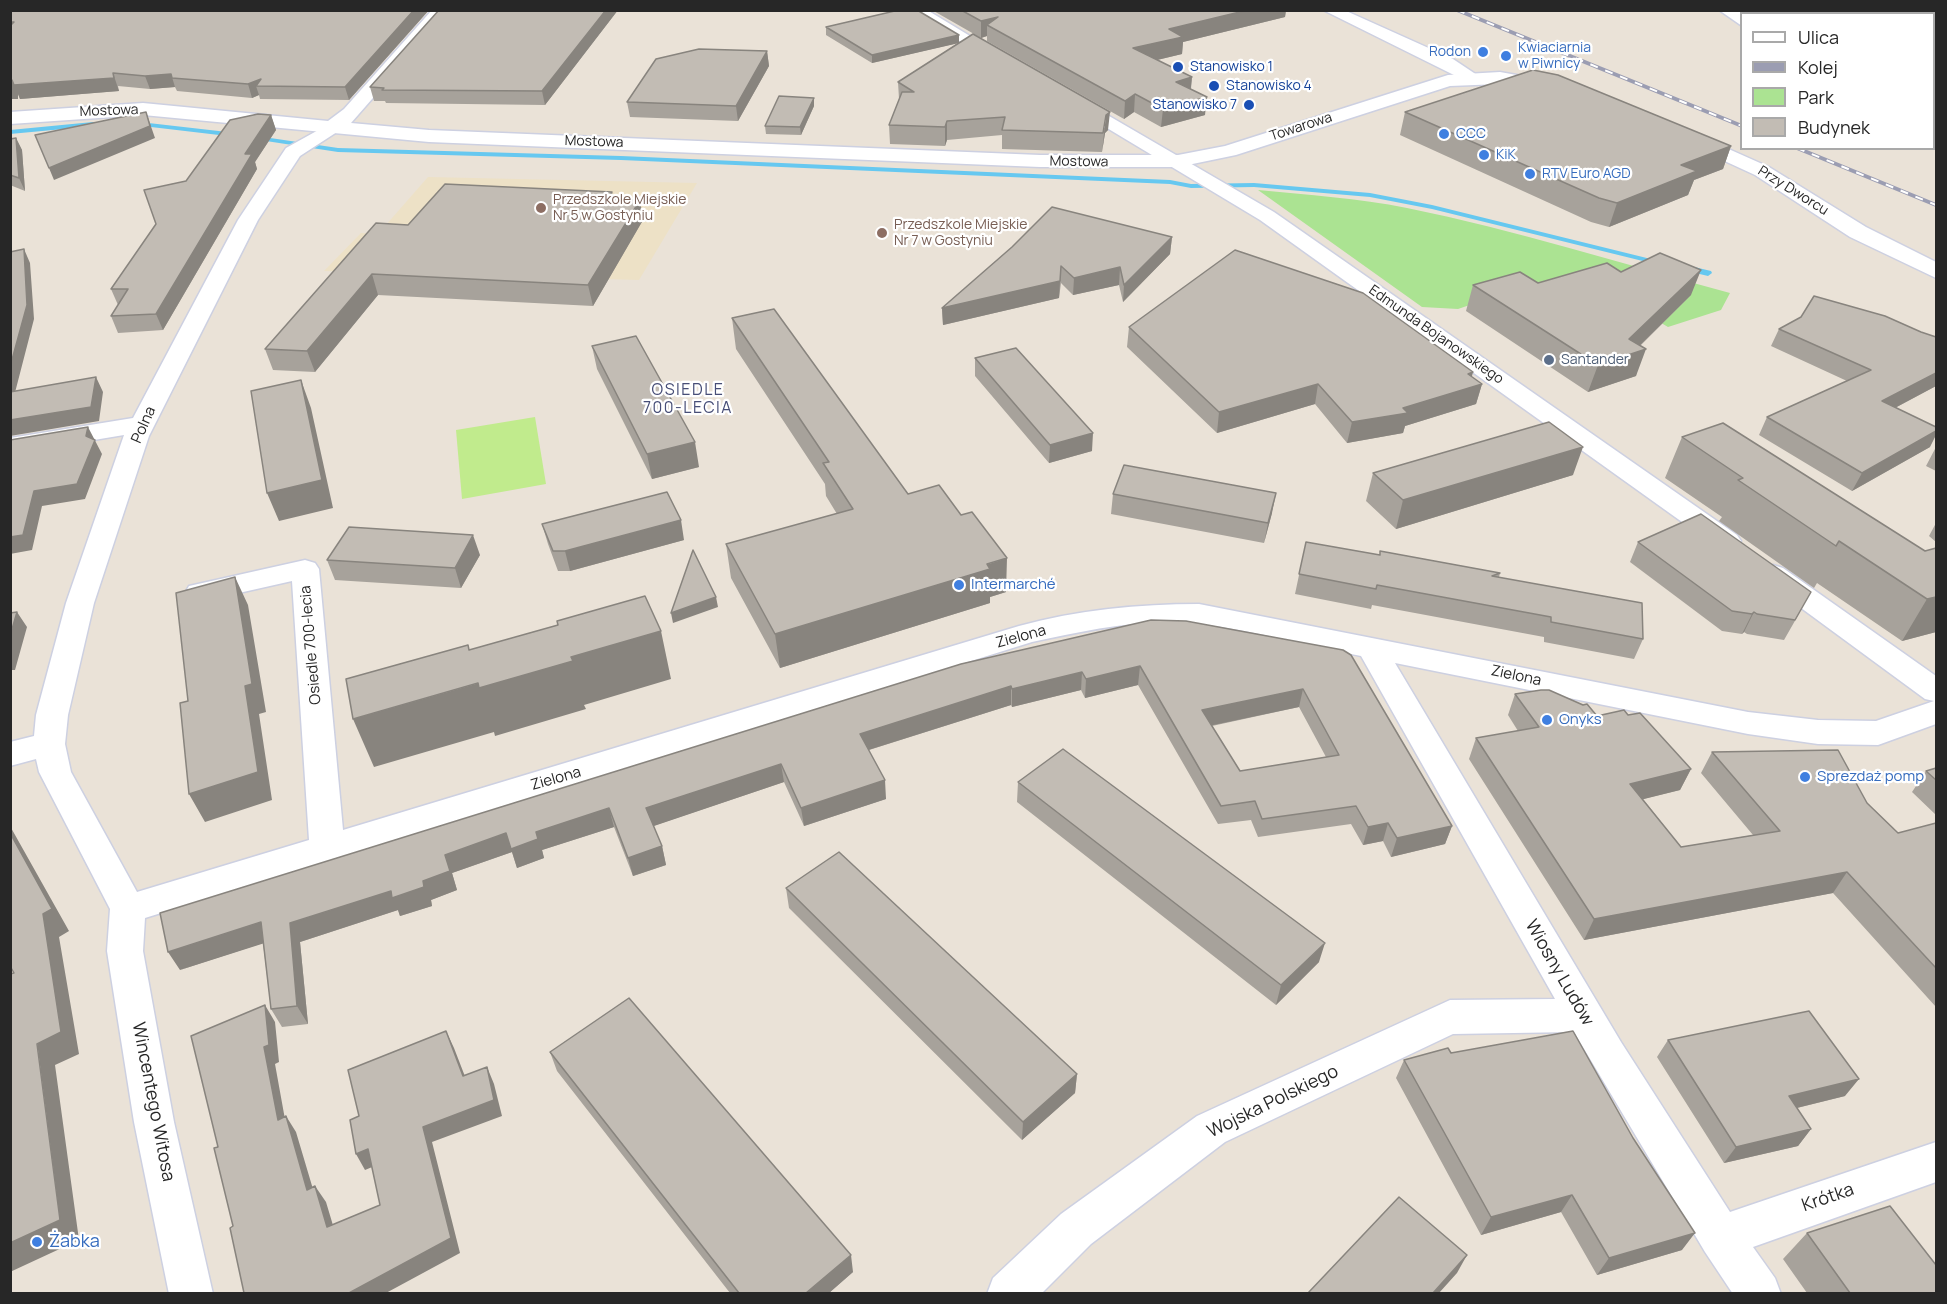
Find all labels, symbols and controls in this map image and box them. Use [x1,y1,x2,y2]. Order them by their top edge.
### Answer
legend [1740,12,1935,150]
text: Ulica [1798,25,1839,49]
place label: Kwiaciarnia w Piwnicy [1518,40,1591,72]
place label: Rodon [1429,44,1471,60]
marker: Rodon [1476,45,1490,59]
marker: Kwiaciarnia w Piwnicy [1499,49,1513,63]
text: Kolej [1798,55,1838,79]
place label: Stanowisko 1 [1190,59,1273,75]
marker: Stanowisko 1 [1171,60,1185,74]
place label: Stanowisko 4 [1226,78,1312,94]
marker: Stanowisko 4 [1207,79,1221,93]
text: Park [1798,85,1834,109]
place label: Stanowisko 7 [1152,97,1237,113]
marker: Stanowisko 7 [1242,98,1256,112]
street label: Mostowa [79,102,139,120]
street label: Towarowa [1268,109,1334,145]
text: Budynek [1798,115,1870,139]
place label: CCC [1456,126,1486,142]
marker: CCC [1437,127,1451,141]
street label: Mostowa [564,133,624,151]
place label: KiK [1496,147,1516,163]
marker: KiK [1477,148,1491,162]
street label: Mostowa [1049,153,1109,171]
street label: Przy Dworcu [1755,163,1831,219]
place label: RTV Euro AGD [1542,166,1631,182]
marker: RTV Euro AGD [1523,167,1537,181]
place label: Przedszkole Miejskie Nr 5 w Gostyniu [553,192,686,225]
marker: Przedszkole Miejskie Nr 5 w Gostyniu [534,201,548,215]
place label: Przedszkole Miejskie Nr 7 w Gostyniu [894,217,1027,250]
marker: Przedszkole Miejskie Nr 7 w Gostyniu [875,226,889,240]
street label: Edmunda Bojanowskiego [1365,282,1507,388]
place label: Santander [1561,352,1629,368]
marker: Santander [1542,353,1556,367]
district label: OSIEDLE 700-LECIA [643,381,733,419]
street label: Polna [128,404,160,446]
place label: Intermarché [971,576,1056,594]
marker: Intermarché [952,578,966,592]
street label: Osiedle 700-lecia [297,585,325,705]
street label: Zielona [994,622,1048,652]
street label: Zielona [1489,662,1543,690]
place label: Onyks [1559,711,1602,729]
marker: Onyks [1540,713,1554,727]
street label: Zielona [529,763,583,795]
place label: Sprezdaż pomp [1817,768,1924,786]
marker: Sprezdaż pomp [1798,770,1812,784]
street label: Wiosny Ludów [1520,916,1598,1030]
street label: Wincentego Witosa [127,1021,179,1183]
street label: Wojska Polskiego [1204,1061,1342,1143]
street label: Krótka [1799,1179,1857,1217]
place label: Żabka [49,1231,100,1253]
marker: Żabka [30,1235,44,1249]

